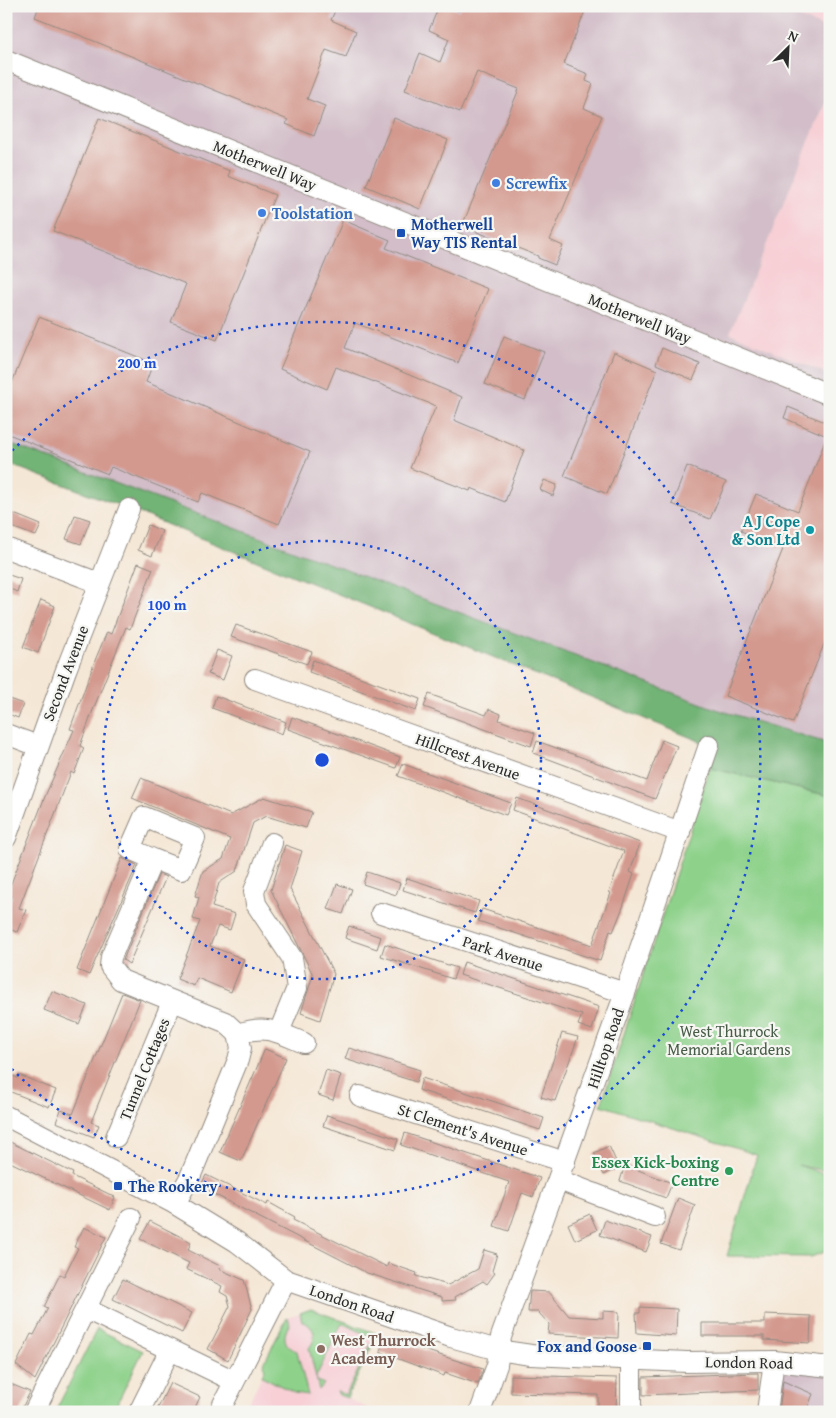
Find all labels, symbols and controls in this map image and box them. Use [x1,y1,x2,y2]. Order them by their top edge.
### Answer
north arrow [764,22,814,72]
text: N [785,25,802,47]
street label: Motherwell Way [210,133,320,197]
place label: Screwfix [506,171,568,195]
marker: Screwfix [490,177,502,189]
place label: Toolstation [272,201,353,225]
marker: Toolstation [256,207,268,219]
place label: Motherwell Way TIS Rental [411,212,517,254]
marker: Motherwell Way TIS Rental [395,227,407,239]
street label: Motherwell Way [585,286,695,350]
text: 200 m [117,352,157,373]
place label: A J Cope & Son Ltd [732,509,801,551]
marker: A J Cope & Son Ltd [804,524,816,536]
text: 100 m [147,594,187,615]
street label: Second Avenue [36,622,94,724]
street label: Hillcrest Avenue [412,726,524,786]
centre of rings [313,751,331,769]
street label: Park Avenue [460,929,546,977]
street label: Hilltop Road [580,1004,630,1091]
street label: Tunnel Cottages [113,1014,175,1124]
park label: West Thurrock Memorial Gardens [667,1019,791,1061]
street label: St Clement's Avenue [395,1097,531,1161]
place label: Essex Kick-boxing Centre [592,1150,720,1192]
marker: Essex Kick-boxing Centre [723,1165,735,1177]
place label: The Rookery [128,1174,218,1198]
marker: The Rookery [112,1180,124,1192]
street label: London Road [307,1277,398,1329]
place label: West Thurrock Academy [331,1328,436,1370]
place label: Fox and Goose [537,1334,637,1358]
marker: Fox and Goose [641,1340,653,1352]
marker: West Thurrock Academy [315,1343,327,1355]
street label: London Road [705,1349,793,1375]

